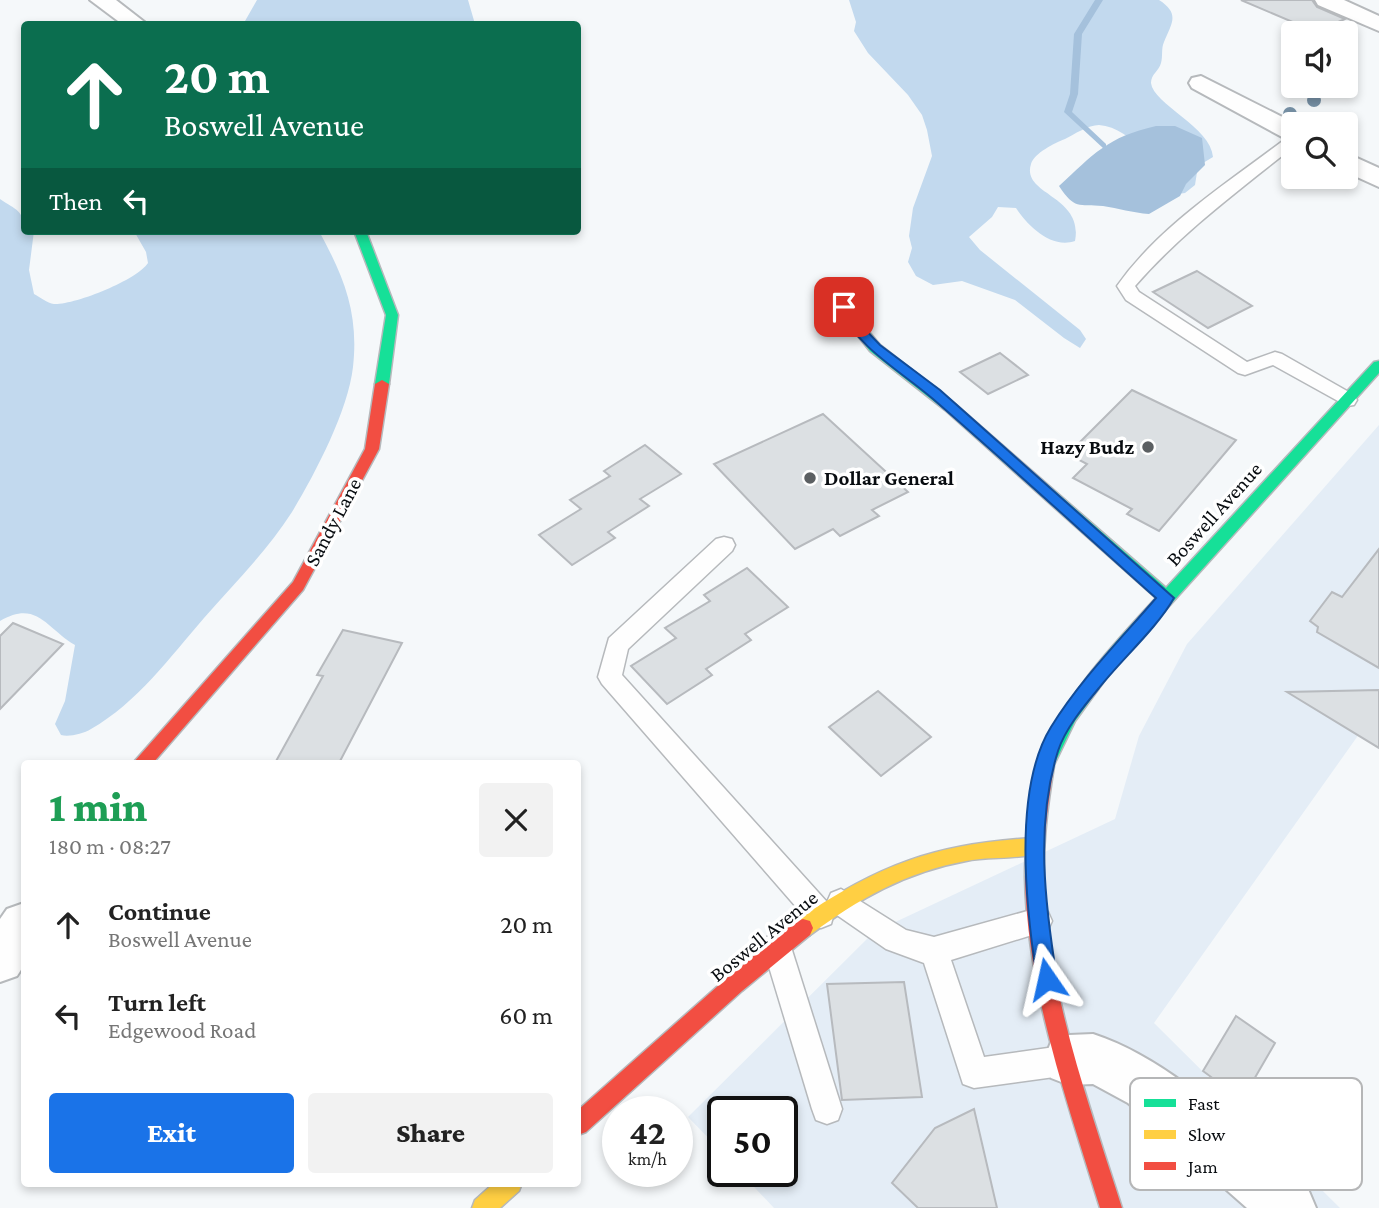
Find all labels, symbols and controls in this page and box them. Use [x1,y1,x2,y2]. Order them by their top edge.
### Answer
map controls [1281,21,1358,189]
button: sound [1281,21,1358,98]
icon: ahead [49,49,140,140]
text: 20 m [164,49,270,104]
text: Boswell Avenue [164,107,364,143]
button: search [1281,112,1358,189]
icon: left [117,182,155,220]
text: Then [49,187,103,216]
pin [814,277,874,337]
icon: arrive [825,288,863,326]
place label: Hazy Budz [1040,435,1134,459]
marker: Hazy Budz [1140,439,1156,455]
street label: Boswell Avenue [1161,457,1267,571]
place label: Dollar General [824,466,954,490]
marker: Dollar General [802,470,818,486]
street label: Sandy Lane [300,474,366,570]
text: 1 min [49,783,147,830]
button: close [479,783,553,857]
text: 180 m · 08:27 [49,833,171,859]
street label: Boswell Avenue [705,885,823,987]
text: Continue [108,897,211,926]
icon: ahead [49,906,87,944]
text: 20 m [500,910,553,939]
text: Boswell Avenue [108,926,252,952]
position arrow [1010,942,1084,1016]
text: Turn left [108,988,206,1017]
icon: left [49,997,87,1035]
text: 60 m [499,1001,553,1030]
text: Edgewood Road [108,1017,256,1043]
legend [1130,1078,1362,1190]
button: Exit [49,1093,294,1173]
button: Share [308,1093,553,1173]
text: Fast [1188,1093,1220,1114]
speed limit sign: 50 [707,1096,798,1187]
text: 42 [629,1113,666,1152]
text: Slow [1188,1124,1225,1145]
text: km/h [628,1149,667,1169]
text: Jam [1186,1156,1218,1177]

